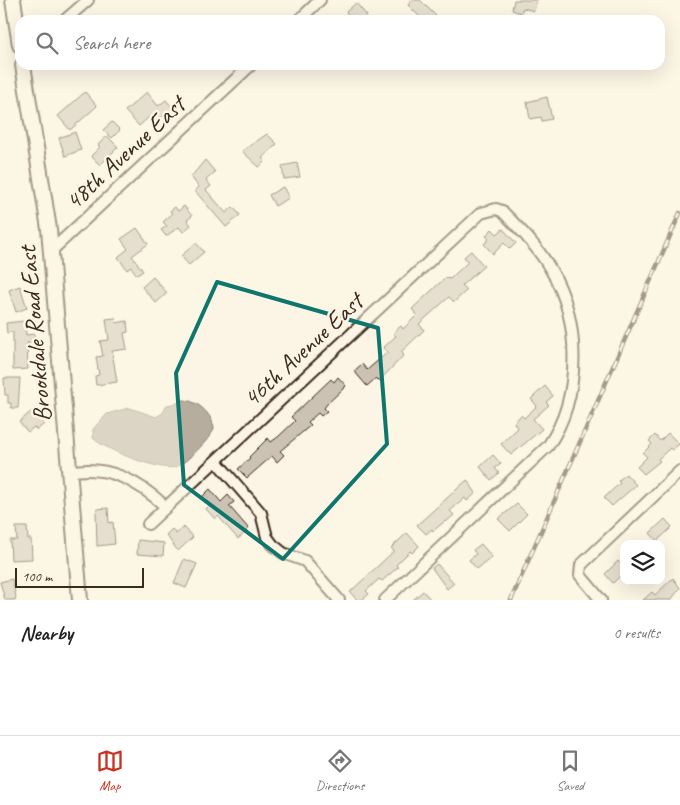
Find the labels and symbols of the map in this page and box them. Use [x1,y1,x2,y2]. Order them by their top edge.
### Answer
street label: 48th Avenue East [58,87,194,217]
street label: Brookdale Road East [11,242,59,423]
street label: 46th Avenue East [236,284,372,414]
scale bar [15,565,144,588]

